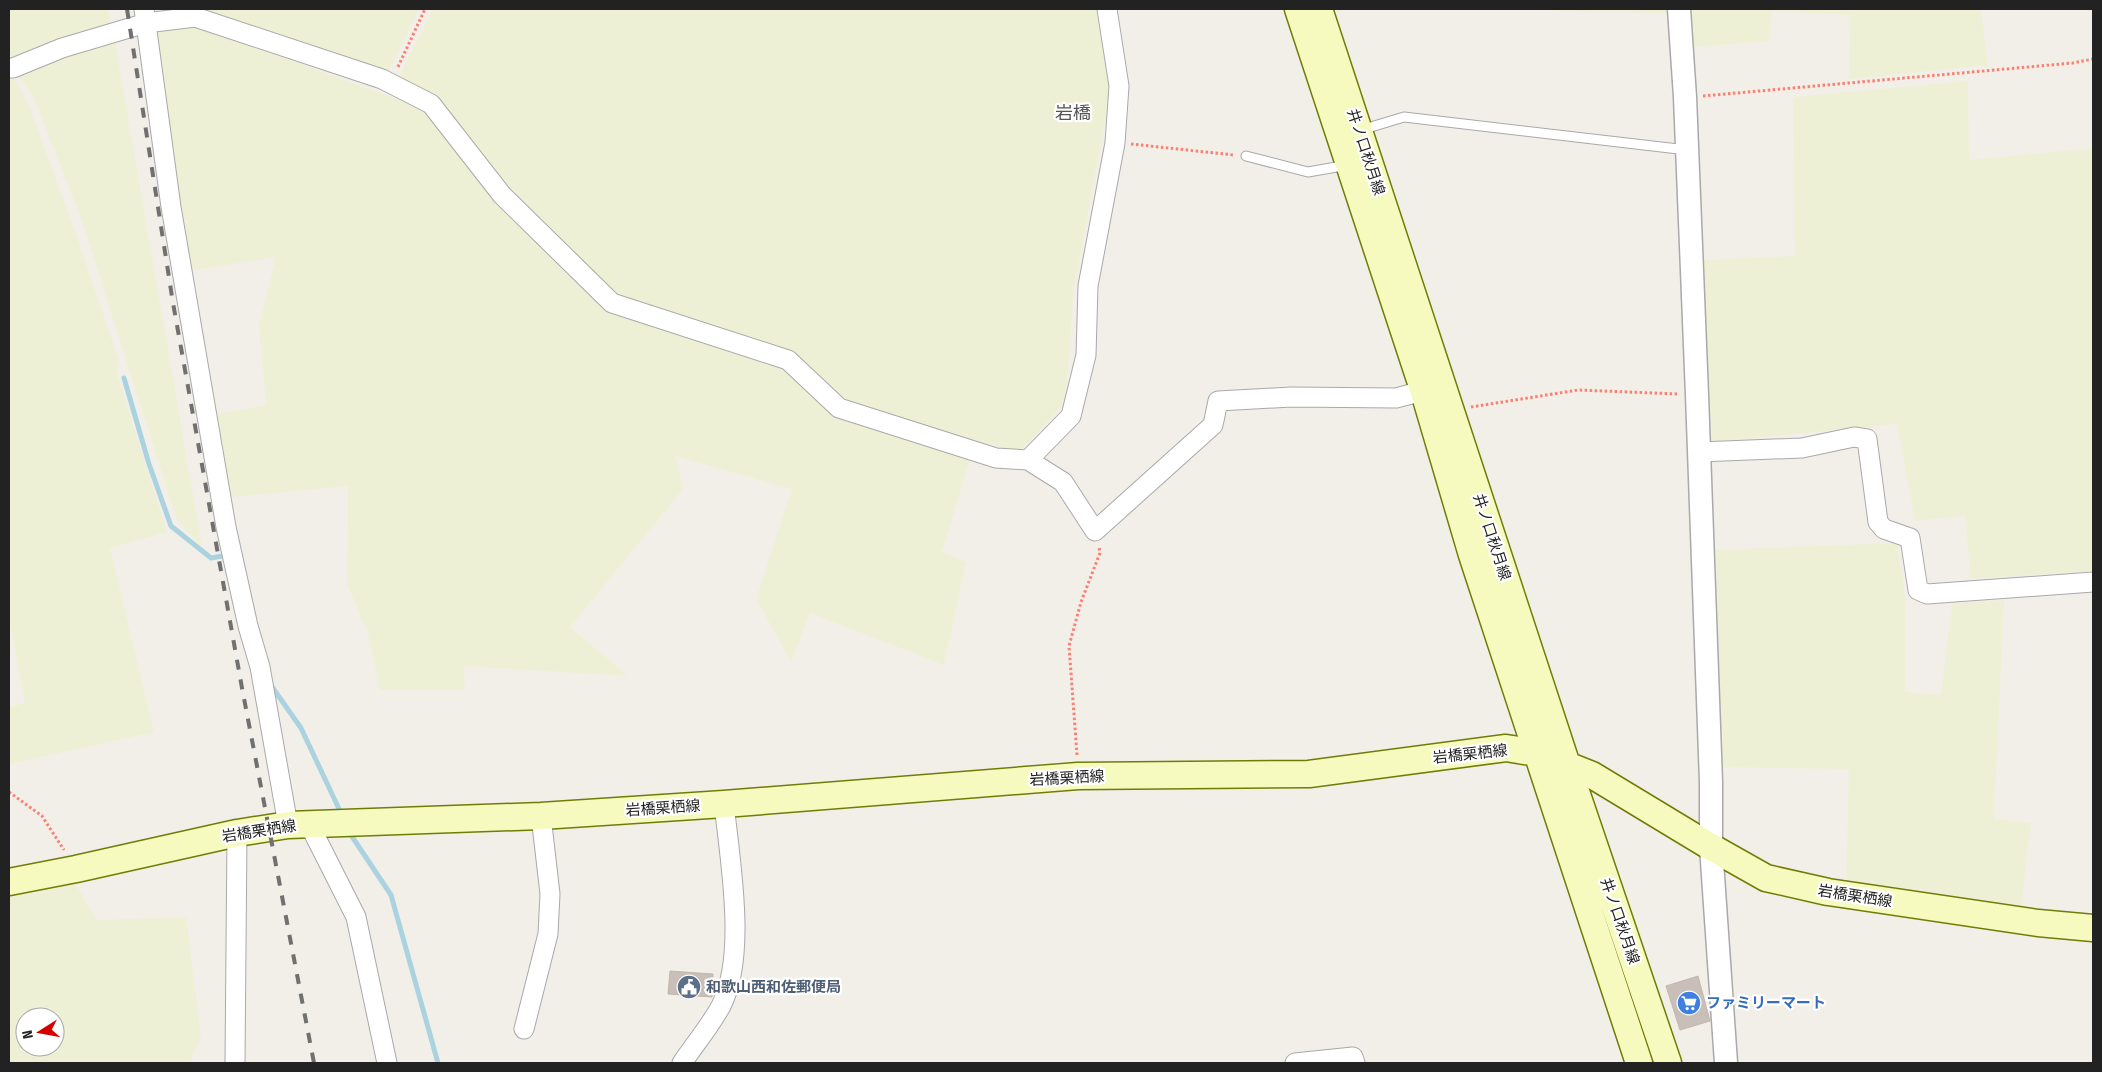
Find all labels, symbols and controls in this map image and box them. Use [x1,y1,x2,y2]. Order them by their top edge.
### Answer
district label: 岩橋 [1055,102,1091,124]
street label: 井ノ口秋月線 [1344,106,1388,198]
street label: 井ノ口秋月線 [1470,491,1514,583]
street label: 岩橋栗栖線 [1432,741,1508,767]
street label: 岩橋栗栖線 [1029,767,1105,789]
street label: 岩橋栗栖線 [625,796,701,820]
street label: 岩橋栗栖線 [221,816,297,846]
street label: 井ノ口秋月線 [1597,876,1643,966]
street label: 岩橋栗栖線 [1817,881,1893,911]
public building icon: 和歌山西和佐郵便局 [676,974,702,1000]
place label: 和歌山西和佐郵便局 [706,978,841,996]
supermarket icon: ファミリーマート [1676,990,1702,1016]
place label: ファミリーマート [1706,994,1826,1012]
north arrow [15,1007,65,1057]
text: N [19,1029,37,1040]

